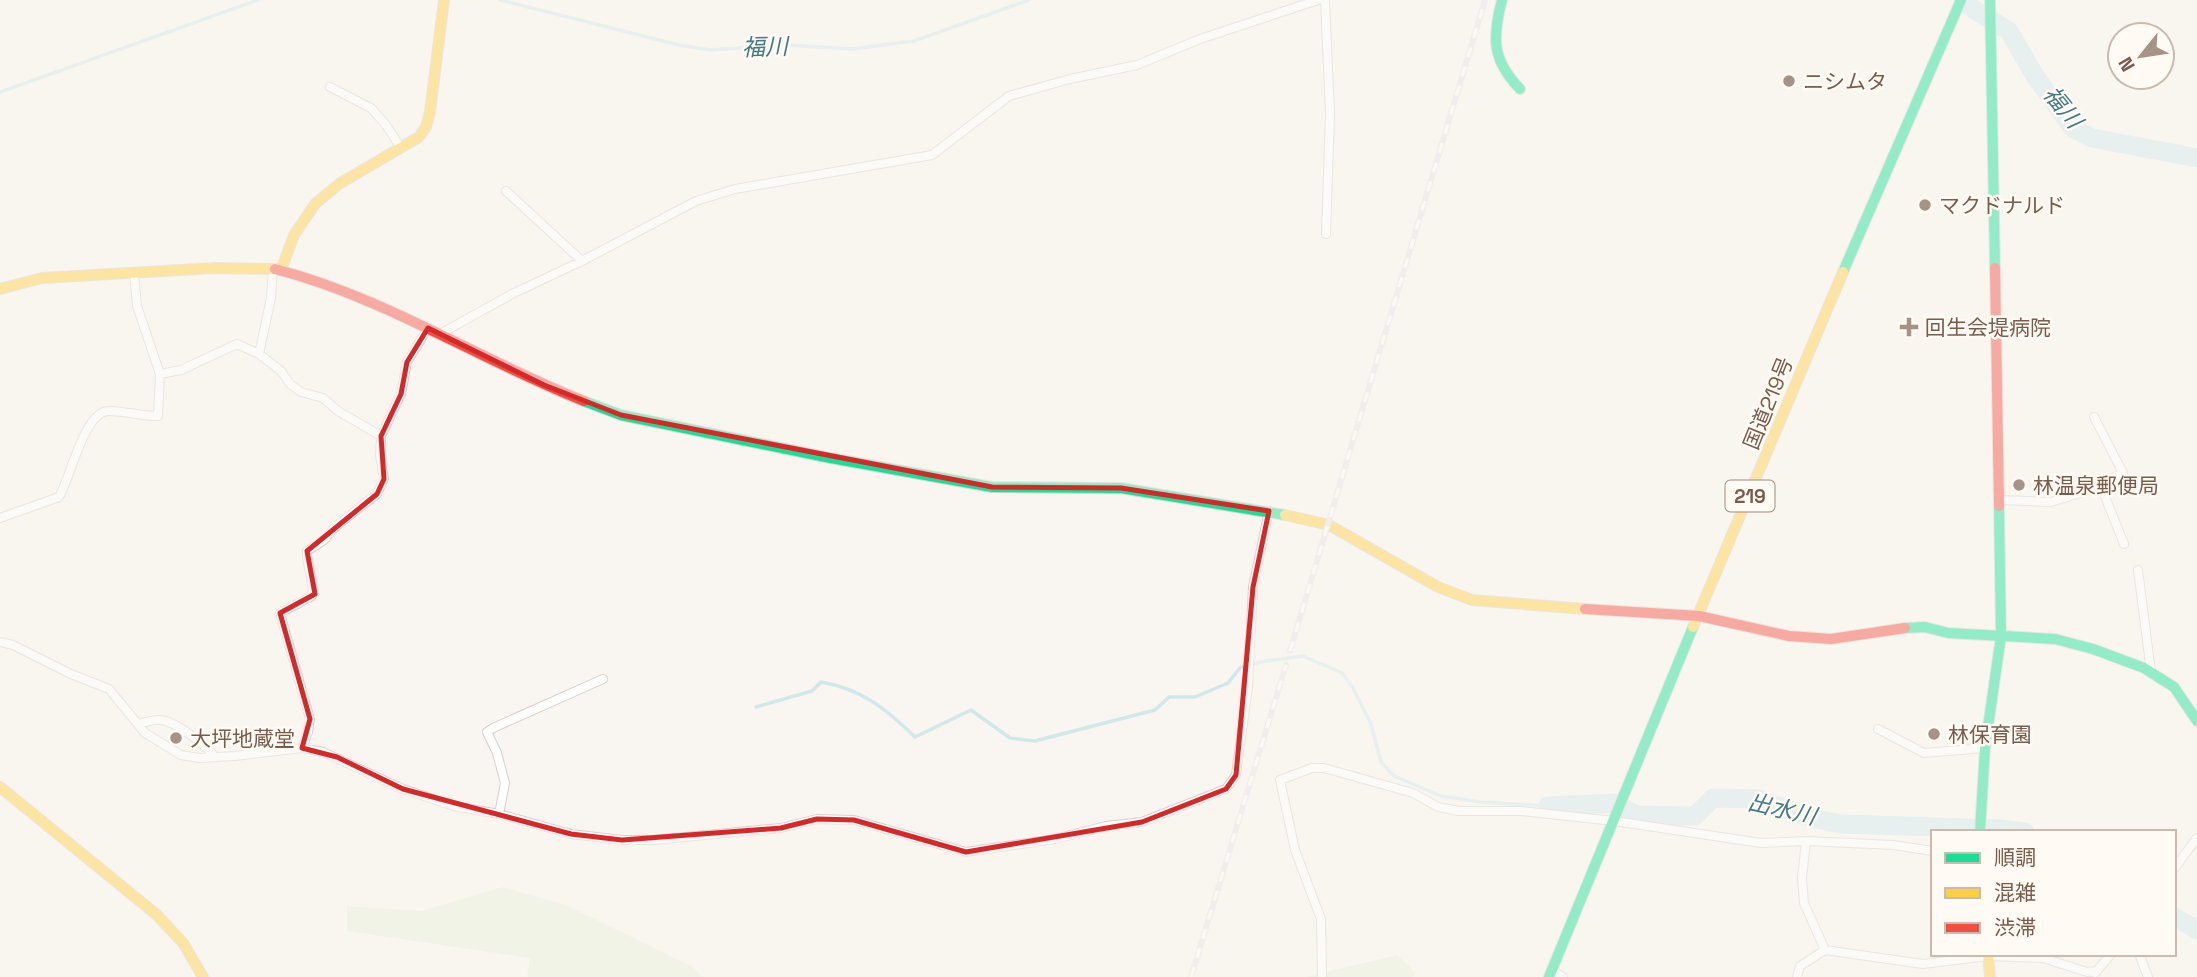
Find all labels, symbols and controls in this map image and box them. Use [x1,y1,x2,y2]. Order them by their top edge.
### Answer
north arrow [2106,21,2176,91]
water label: 福川 [741,31,792,63]
text: N [2113,52,2141,76]
place label: ニシムタ [1803,68,1887,95]
marker: ニシムタ [1781,73,1797,89]
water label: 福川 [2037,80,2091,137]
place label: マクドナルド [1939,192,2065,219]
marker: マクドナルド [1917,197,1933,213]
place label: 回生会堤病院 [1925,314,2051,341]
marker: 回生会堤病院 [1899,317,1919,337]
street label: 国道219号 [1737,353,1799,453]
place label: 林温泉郵便局 [2033,472,2159,499]
marker: 林温泉郵便局 [2011,477,2027,493]
road number: 219 [1726,481,1774,512]
place label: 林保育園 [1948,721,2032,748]
place label: 大坪地蔵堂 [190,725,295,752]
marker: 林保育園 [1926,726,1942,742]
marker: 大坪地蔵堂 [168,730,184,746]
water label: 出水川 [1745,787,1822,832]
legend [1931,830,2176,956]
text: 順調 [1994,844,2036,871]
text: 混雑 [1994,879,2036,906]
text: 渋滞 [1994,914,2036,941]

